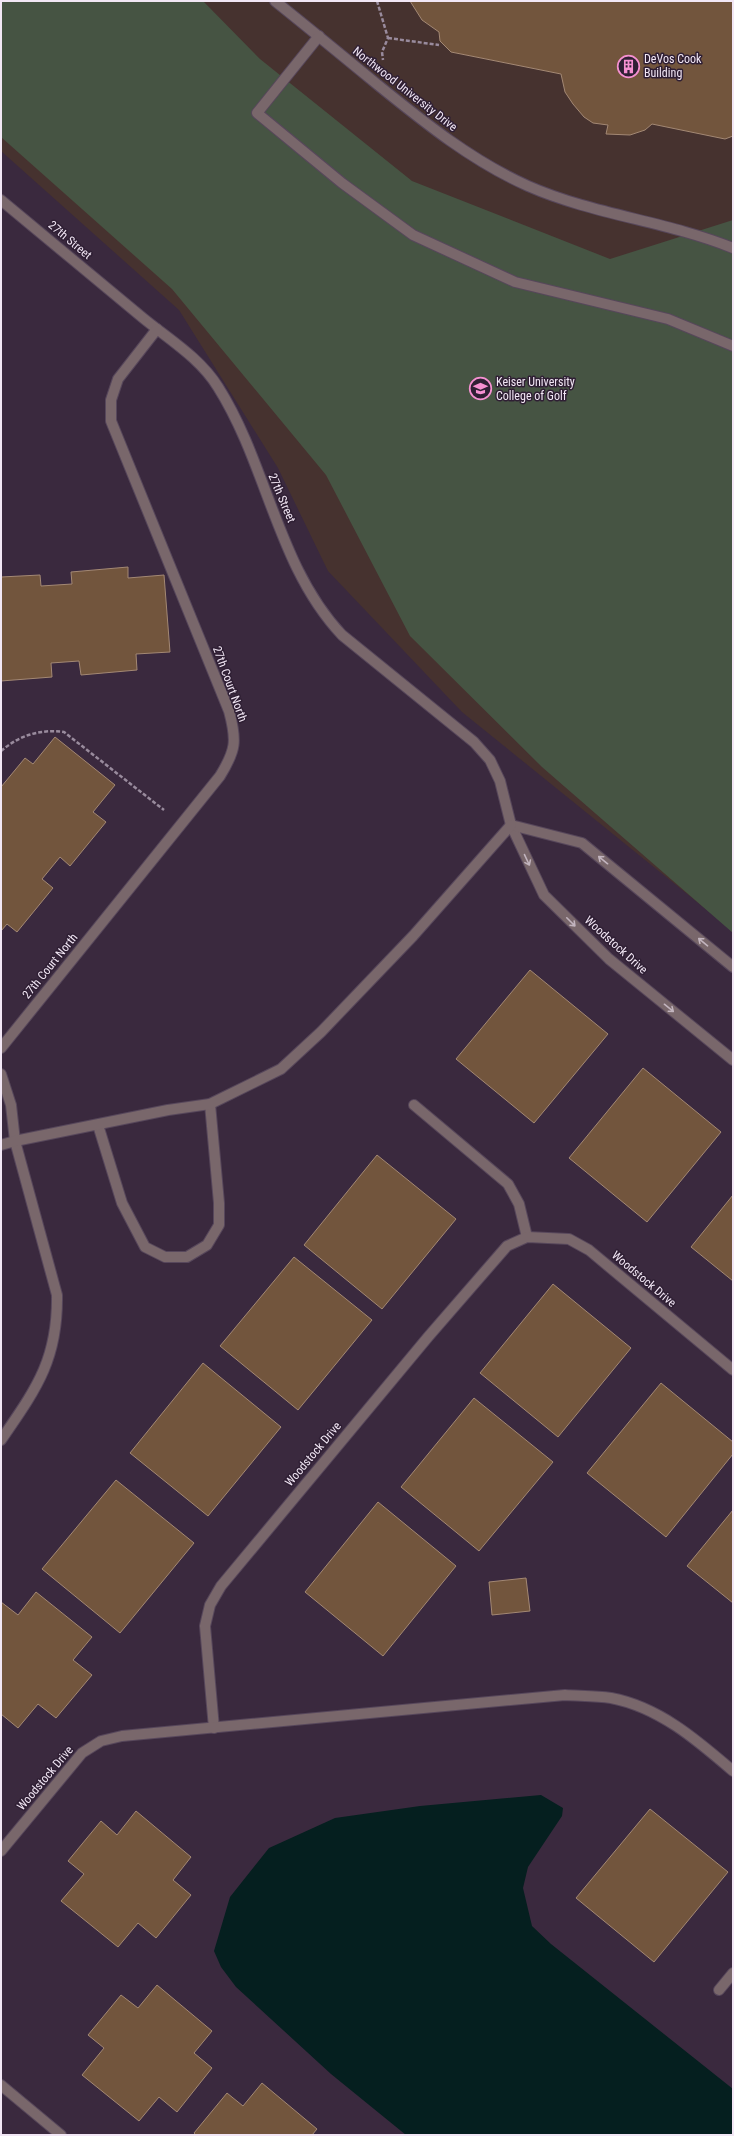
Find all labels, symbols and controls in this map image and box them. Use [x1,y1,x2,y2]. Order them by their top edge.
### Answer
street label: Northwood University Drive [350,44,460,134]
place label: DeVos Cook Building [644,52,702,80]
building icon: DeVos Cook Building [615,53,641,79]
street label: 27th Street [46,218,95,262]
place label: Keiser University College of Golf [496,375,575,403]
school or university icon: Keiser University College of Golf [468,376,494,402]
street label: 27th Street [265,471,299,525]
street label: 27th Court North [210,644,250,724]
one-way arrow [524,853,531,865]
one-way arrow [597,855,608,864]
street label: Woodstock Drive [582,913,651,977]
one-way arrow [566,917,576,927]
street label: 27th Court North [20,931,81,1001]
one-way arrow [698,938,709,947]
one-way arrow [663,1003,674,1012]
street label: Woodstock Drive [609,1248,679,1310]
street label: Woodstock Drive [282,1419,344,1489]
street label: Woodstock Drive [14,1743,76,1813]

